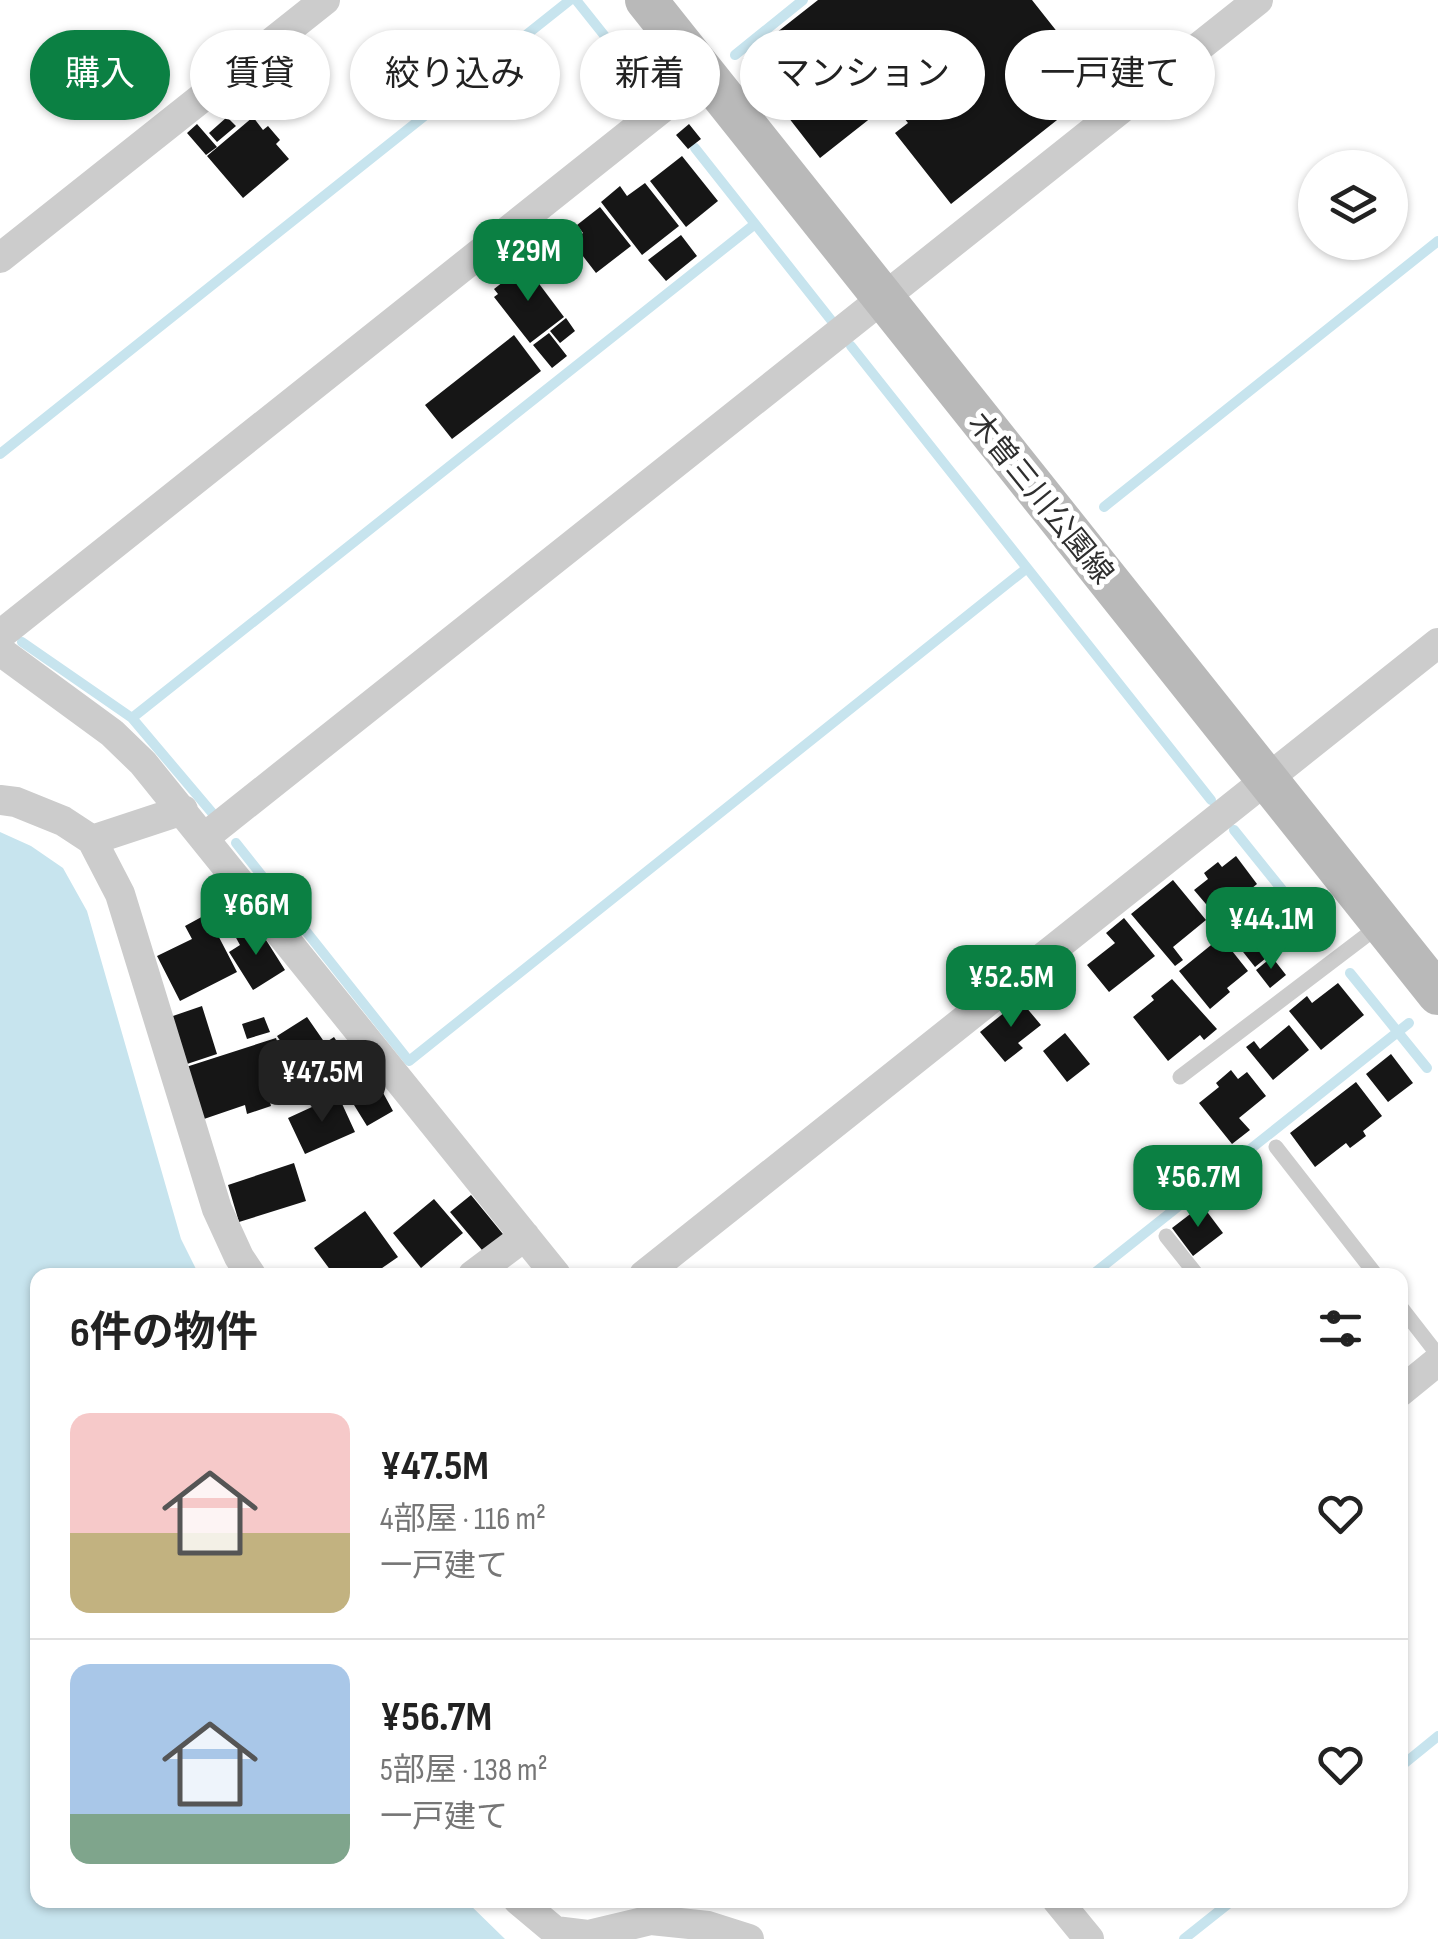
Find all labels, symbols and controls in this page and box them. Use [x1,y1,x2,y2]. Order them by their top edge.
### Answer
chip: 購入 [30,30,170,120]
chip: 賃貸 [190,30,330,120]
chip: 絞り込み [350,30,560,120]
chip: 新着 [580,30,720,120]
chip: マンション [740,30,985,120]
chip: 一戸建て [1005,30,1215,120]
map controls [1298,150,1408,260]
button: layers [1298,150,1408,260]
pin: ¥29M [469,219,587,304]
text: ¥29M [495,232,561,271]
street label: 木曽三川公園線 [960,406,1120,592]
pin: ¥66M [197,873,315,958]
text: ¥66M [223,886,289,925]
pin: ¥44.1M [1190,887,1352,972]
text: ¥44.1M [1228,900,1314,939]
pin: ¥52.5M [930,945,1092,1030]
text: ¥52.5M [968,958,1054,997]
pin: ¥47.5M [241,1040,403,1125]
text: ¥47.5M [281,1053,363,1092]
pin: ¥56.7M [1117,1145,1279,1230]
text: ¥56.7M [1155,1158,1241,1197]
icon: filters [1313,1301,1368,1356]
text: 6件の物件 [70,1308,258,1359]
text: ¥47.5M [380,1441,489,1492]
icon: home [150,1453,270,1573]
icon: heart [1313,1486,1368,1541]
text: 4部屋 · 116 m² [380,1500,546,1539]
text: 一戸建て [380,1547,508,1586]
text: ¥56.7M [380,1692,492,1743]
icon: home [150,1704,270,1824]
icon: heart [1313,1737,1368,1792]
text: 5部屋 · 138 m² [380,1751,548,1790]
text: 一戸建て [380,1798,508,1837]

